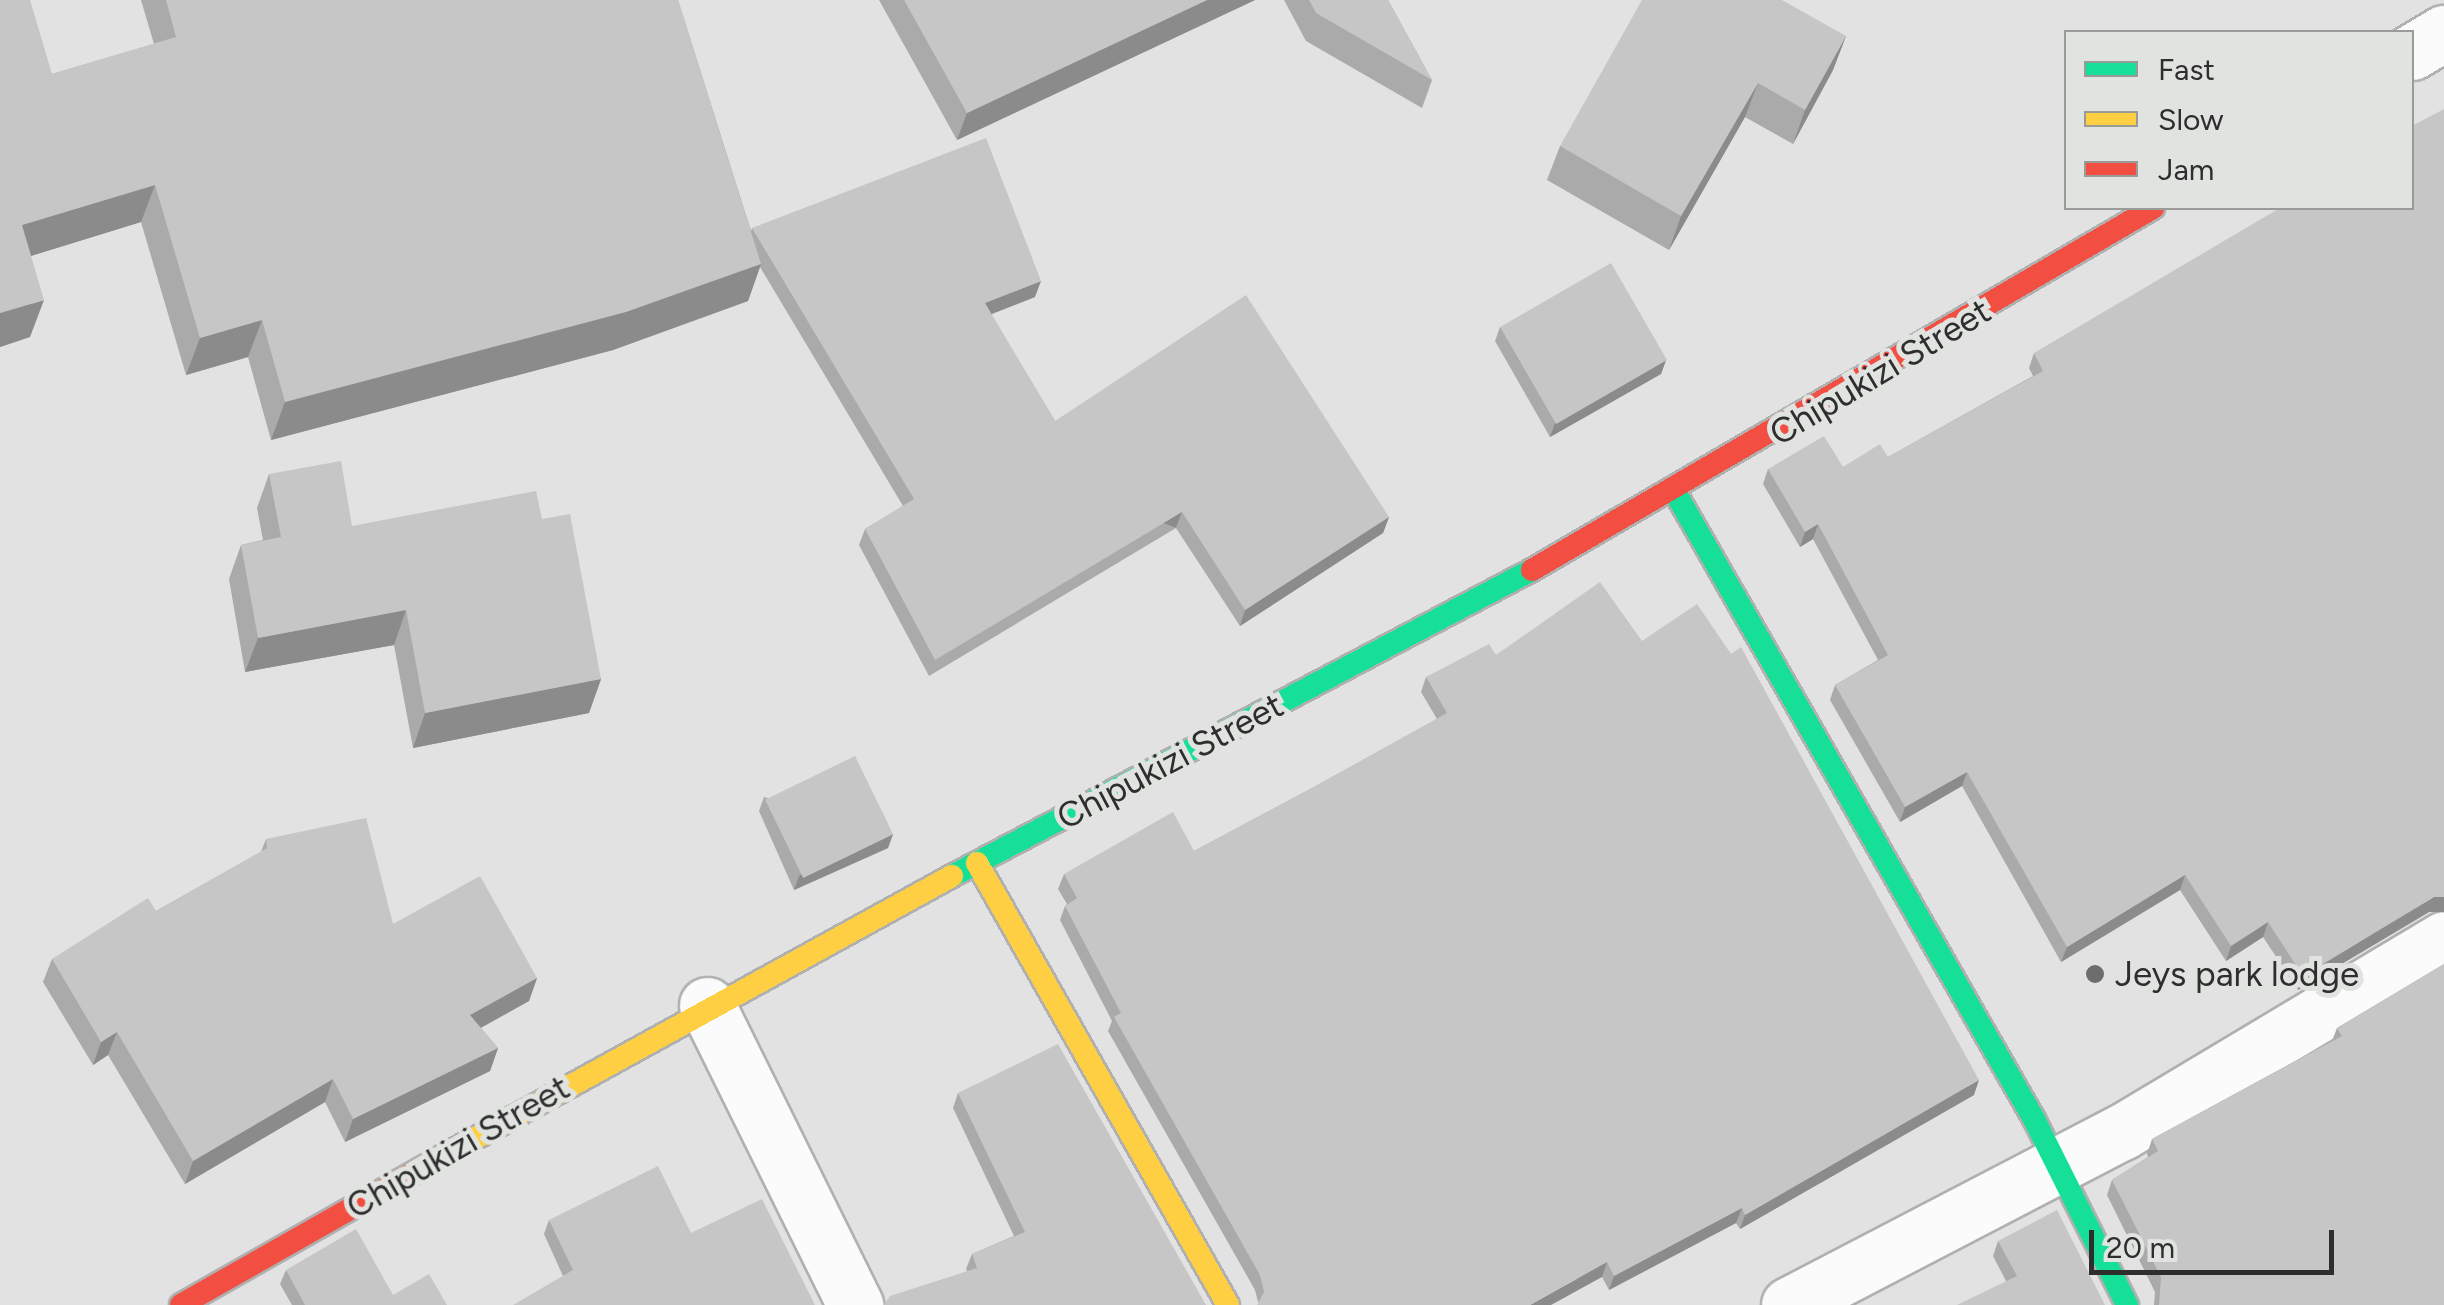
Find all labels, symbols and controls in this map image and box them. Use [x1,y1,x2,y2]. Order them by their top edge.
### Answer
legend [2064,30,2414,210]
text: Fast [2158,51,2215,88]
text: Slow [2158,101,2224,138]
text: Jam [2158,151,2214,188]
street label: Chipukizi Street [1762,290,1998,454]
street label: Chipukizi Street [1050,684,1290,838]
place label: Jeys park lodge [2115,953,2359,995]
marker: Jeys park lodge [2084,963,2106,985]
street label: Chipukizi Street [339,1066,577,1228]
scale bar [2094,1210,2339,1272]
text: 20 m [2106,1229,2175,1266]

